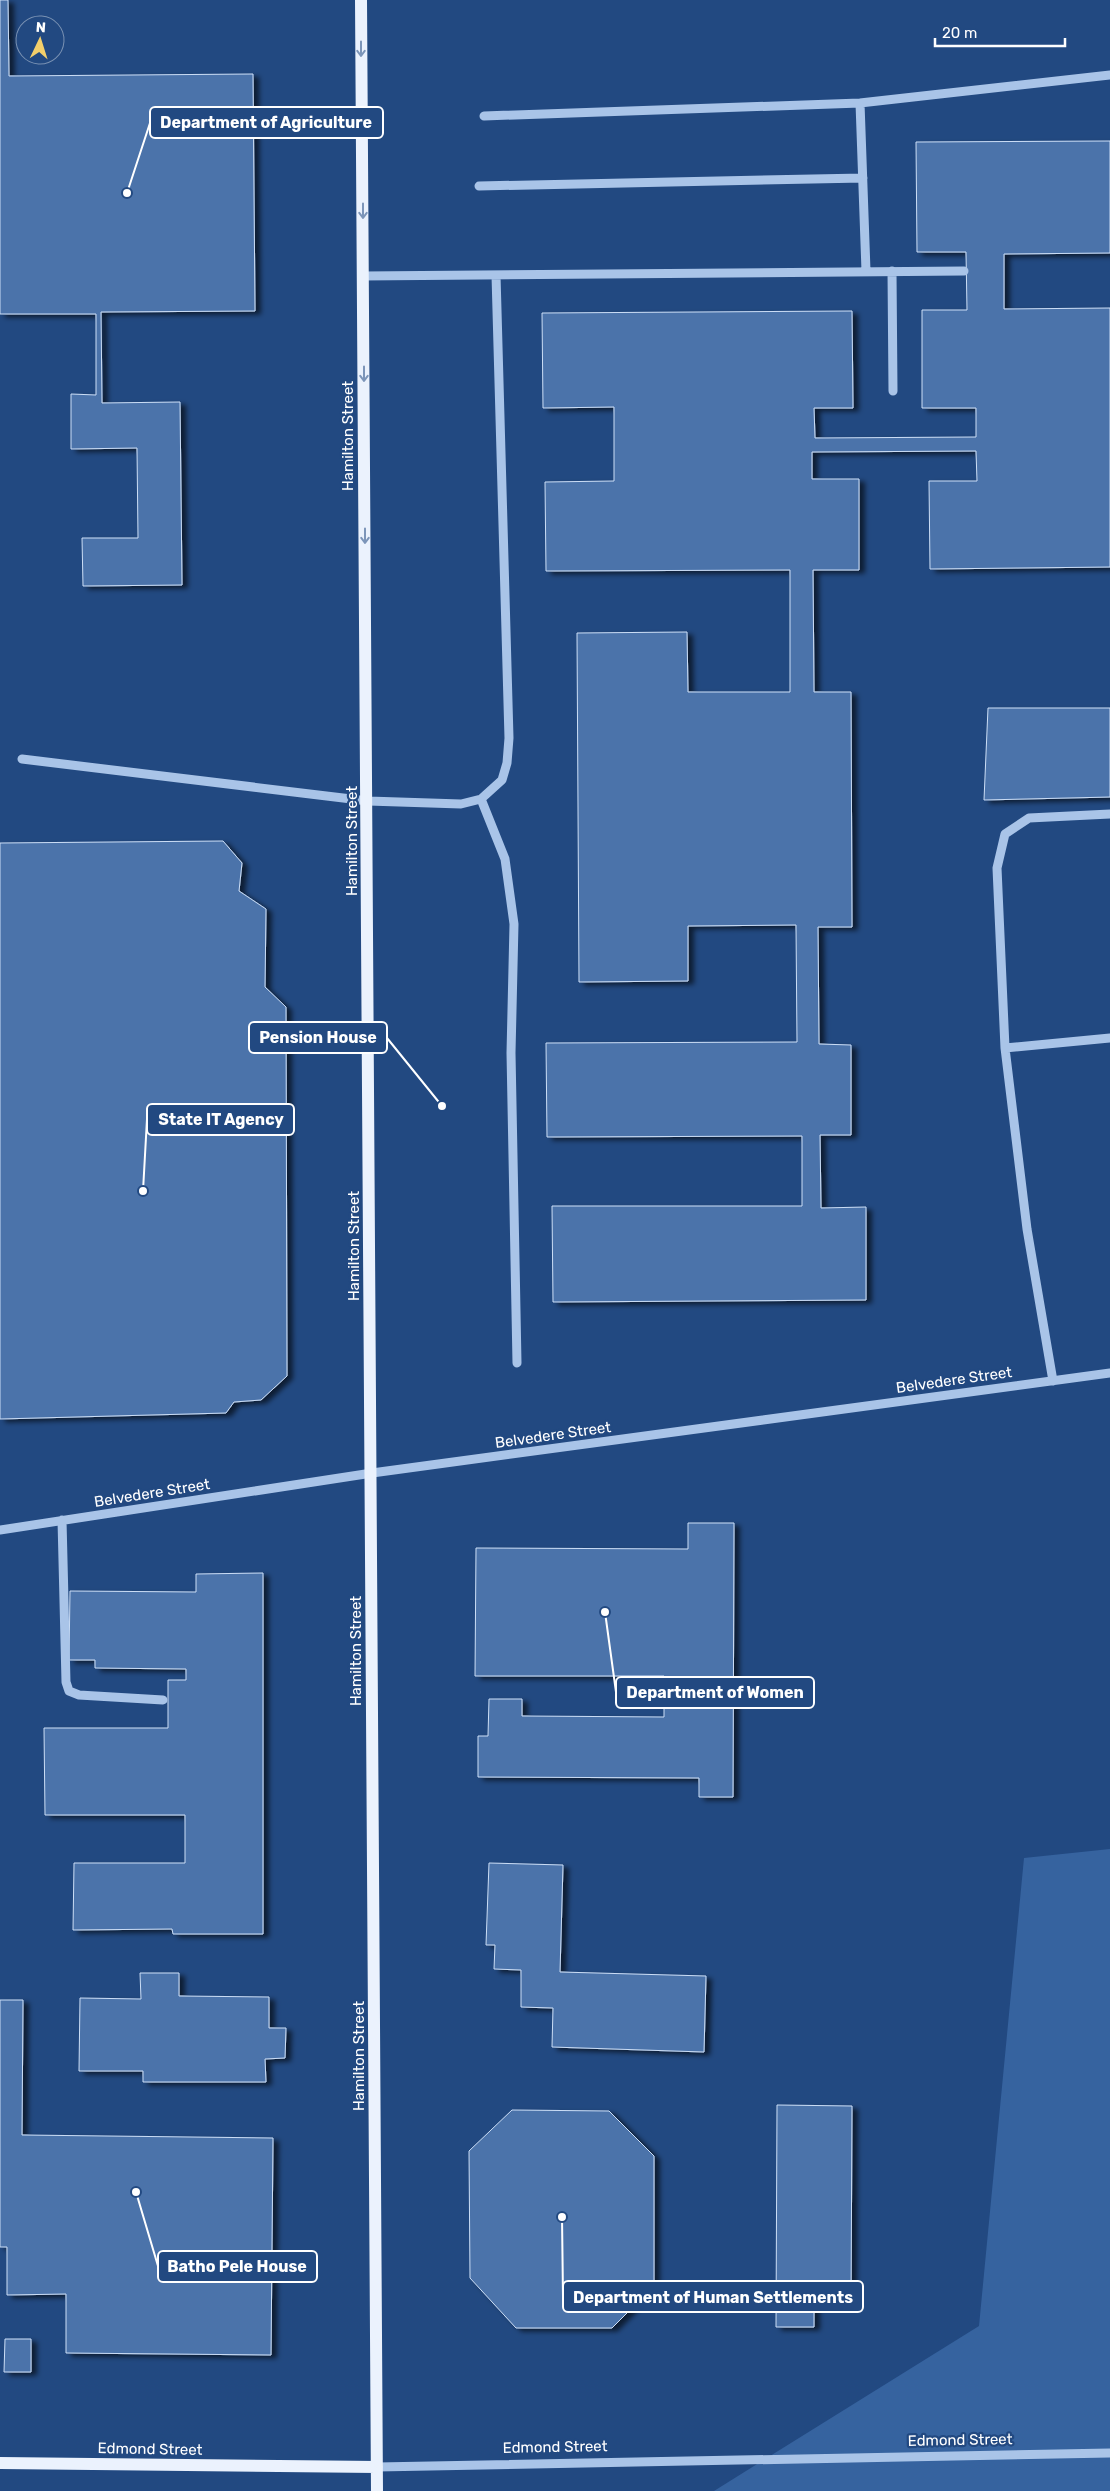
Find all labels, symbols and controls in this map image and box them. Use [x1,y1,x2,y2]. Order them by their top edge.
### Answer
north arrow [15,15,65,65]
scale bar [935,15,1065,47]
text: N [35,19,46,36]
text: 20 m [942,24,977,42]
one-way arrow [356,40,366,56]
callout: Department of Agriculture [150,107,383,138]
text: Department of Agriculture [160,113,372,132]
one-way arrow [358,203,367,219]
one-way arrow [359,365,369,381]
street label: Hamilton Street [339,381,357,491]
one-way arrow [360,528,370,544]
street label: Hamilton Street [343,786,361,896]
callout: Pension House [249,1022,387,1053]
text: Pension House [259,1028,377,1047]
callout: State IT Agency [147,1104,294,1135]
text: State IT Agency [158,1110,284,1129]
street label: Hamilton Street [345,1191,363,1301]
street label: Belvedere Street [895,1363,1013,1397]
street label: Belvedere Street [494,1418,612,1452]
street label: Belvedere Street [93,1475,211,1511]
street label: Hamilton Street [347,1596,365,1706]
callout: Department of Women [616,1677,814,1708]
text: Department of Women [626,1683,804,1702]
street label: Hamilton Street [350,2001,368,2111]
callout: Batho Pele House [158,2251,317,2282]
text: Batho Pele House [167,2257,307,2276]
callout: Department of Human Settlements [563,2281,863,2312]
text: Department of Human Settlements [573,2288,853,2307]
street label: Edmond Street [907,2430,1013,2450]
street label: Edmond Street [502,2437,608,2457]
street label: Edmond Street [97,2439,203,2459]

